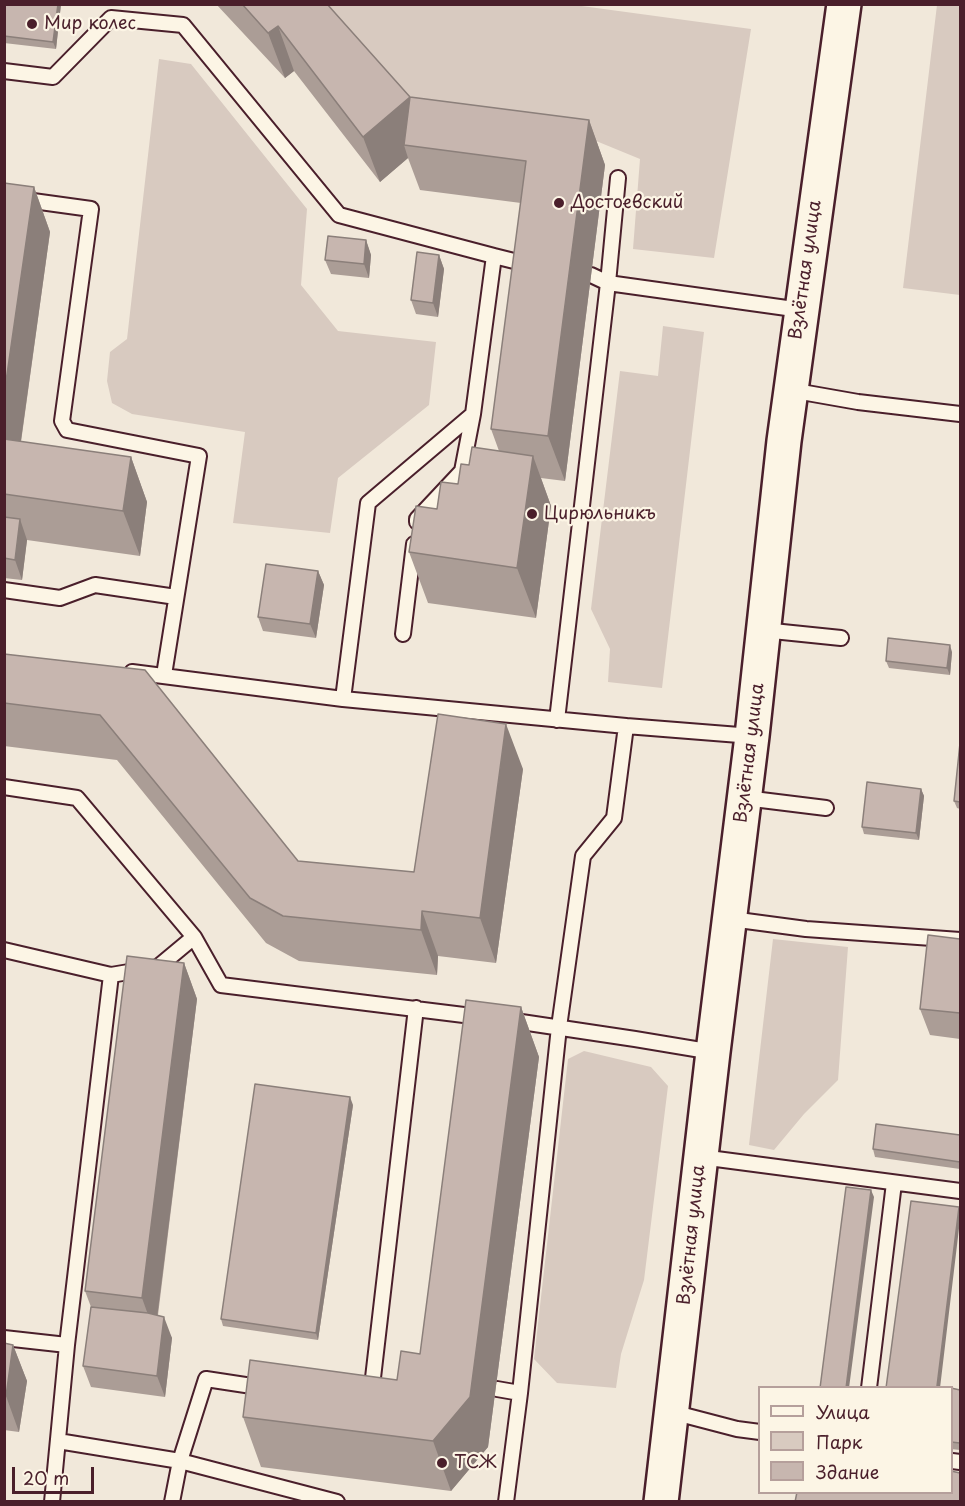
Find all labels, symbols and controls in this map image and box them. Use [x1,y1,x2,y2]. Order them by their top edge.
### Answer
place label: Мир колес [44,13,136,35]
marker: Мир колес [25,17,39,31]
place label: Достоевский [571,192,683,214]
marker: Достоевский [552,196,566,210]
street label: Взлётная улица [786,199,826,341]
place label: Цирюльникъ [544,503,656,525]
marker: Цирюльникъ [525,507,539,521]
street label: Взлётная улица [731,682,769,824]
street label: Взлётная улица [674,1164,710,1306]
legend [758,1386,953,1494]
text: Улица [816,1398,870,1425]
text: Парк [816,1428,862,1455]
place label: ТСЖ [454,1452,497,1474]
scale bar [15,1455,98,1493]
marker: ТСЖ [435,1456,449,1470]
text: Здание [816,1458,879,1485]
text: 20 m [23,1464,69,1491]

